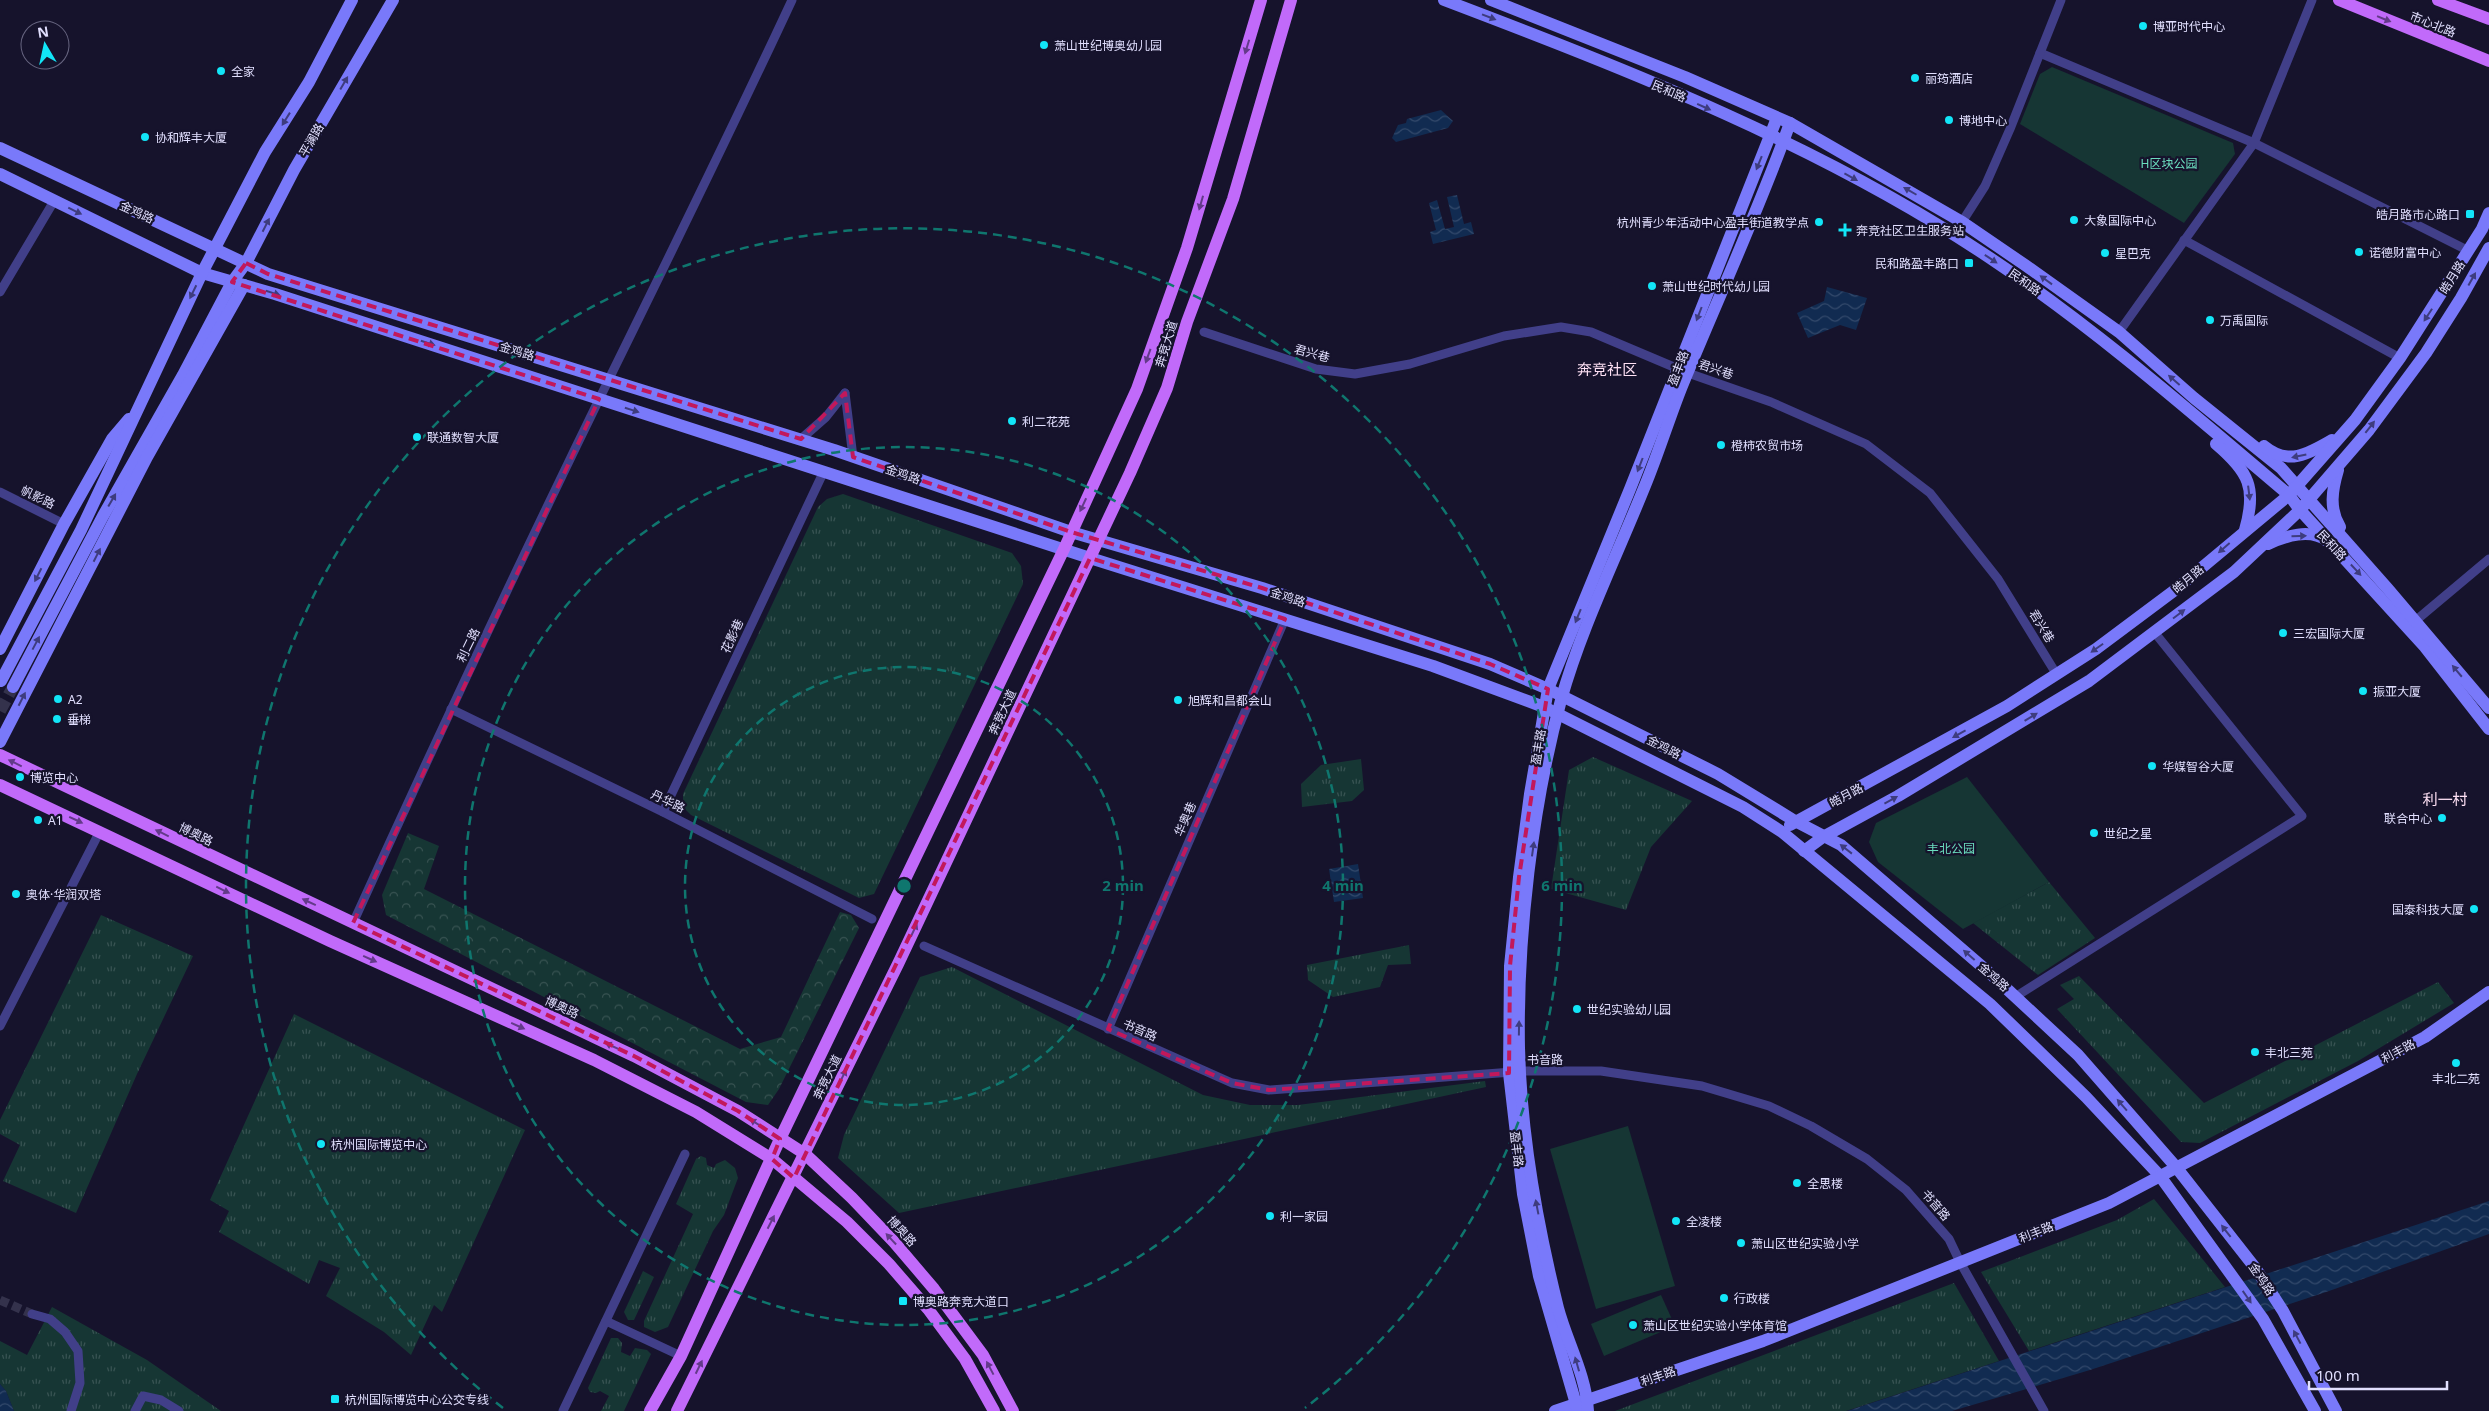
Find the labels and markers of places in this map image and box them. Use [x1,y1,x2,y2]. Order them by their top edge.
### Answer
place label: 博亚时代中心 [2153,18,2225,35]
marker: 博亚时代中心 [2137,20,2149,32]
place label: 萧山世纪博奥幼儿园 [1054,37,1162,54]
marker: 萧山世纪博奥幼儿园 [1038,39,1050,51]
place label: 全家 [231,63,255,80]
marker: 全家 [215,65,227,77]
place label: 丽筠酒店 [1925,70,1973,87]
marker: 丽筠酒店 [1909,72,1921,84]
place label: 博地中心 [1959,112,2007,129]
marker: 博地中心 [1943,114,1955,126]
place label: 协和辉丰大厦 [155,129,227,146]
marker: 协和辉丰大厦 [139,131,151,143]
place label: 皓月路市心路口 [2376,206,2460,223]
marker: 皓月路市心路口 [2464,208,2476,220]
place label: 大象国际中心 [2084,212,2156,229]
place label: 杭州青少年活动中心盈丰街道教学点 [1617,214,1809,231]
marker: 大象国际中心 [2068,214,2080,226]
marker: 杭州青少年活动中心盈丰街道教学点 [1813,216,1825,228]
place label: 奔竞社区卫生服务站 [1856,222,1964,239]
marker: 奔竞社区卫生服务站 [1838,223,1852,237]
place label: 诺德财富中心 [2369,244,2441,261]
place label: 星巴克 [2115,245,2151,262]
marker: 诺德财富中心 [2353,246,2365,258]
marker: 星巴克 [2099,247,2111,259]
place label: 民和路盈丰路口 [1875,255,1959,272]
marker: 民和路盈丰路口 [1963,257,1975,269]
place label: 萧山世纪时代幼儿园 [1662,278,1770,295]
marker: 萧山世纪时代幼儿园 [1646,280,1658,292]
place label: 万禹国际 [2220,312,2268,329]
marker: 万禹国际 [2204,314,2216,326]
place label: 利二花苑 [1022,413,1070,430]
marker: 利二花苑 [1006,415,1018,427]
place label: 联通数智大厦 [427,429,499,446]
marker: 联通数智大厦 [411,431,423,443]
place label: 橙柿农贸市场 [1731,437,1803,454]
marker: 橙柿农贸市场 [1715,439,1727,451]
place label: 三宏国际大厦 [2293,625,2365,642]
marker: 三宏国际大厦 [2277,627,2289,639]
place label: 振亚大厦 [2373,683,2421,700]
marker: 振亚大厦 [2357,685,2369,697]
place label: A2 [68,691,83,708]
place label: 旭辉和昌都会山 [1188,692,1272,709]
marker: A2 [52,693,64,705]
marker: 旭辉和昌都会山 [1172,694,1184,706]
place label: 垂梯 [67,711,91,728]
marker: 垂梯 [51,713,63,725]
place label: 华媒智谷大厦 [2162,758,2234,775]
marker: 华媒智谷大厦 [2146,760,2158,772]
place label: 博览中心 [30,769,78,786]
marker: 博览中心 [14,771,26,783]
place label: 联合中心 [2384,810,2432,827]
place label: A1 [48,812,63,829]
marker: 联合中心 [2436,812,2448,824]
marker: A1 [32,814,44,826]
place label: 世纪之星 [2104,825,2152,842]
marker: 世纪之星 [2088,827,2100,839]
centre of rings [895,877,913,895]
place label: 奥体·华润双塔 [26,886,101,903]
marker: 奥体·华润双塔 [10,888,22,900]
place label: 国泰科技大厦 [2392,901,2464,918]
marker: 国泰科技大厦 [2468,903,2480,915]
place label: 世纪实验幼儿园 [1587,1001,1671,1018]
marker: 世纪实验幼儿园 [1571,1003,1583,1015]
place label: 丰北三苑 [2265,1044,2313,1061]
marker: 丰北三苑 [2249,1046,2261,1058]
marker: 丰北二苑 [2450,1057,2462,1069]
place label: 丰北二苑 [2432,1070,2480,1087]
place label: 杭州国际博览中心 [331,1136,427,1153]
marker: 杭州国际博览中心 [315,1138,327,1150]
place label: 全思楼 [1807,1175,1843,1192]
marker: 全思楼 [1791,1177,1803,1189]
place label: 利一家园 [1280,1208,1328,1225]
marker: 利一家园 [1264,1210,1276,1222]
place label: 全凌楼 [1686,1213,1722,1230]
marker: 全凌楼 [1670,1215,1682,1227]
place label: 萧山区世纪实验小学 [1751,1235,1859,1252]
marker: 萧山区世纪实验小学 [1735,1237,1747,1249]
place label: 行政楼 [1734,1290,1770,1307]
marker: 行政楼 [1718,1292,1730,1304]
place label: 博奥路奔竞大道口 [913,1293,1009,1310]
marker: 博奥路奔竞大道口 [897,1295,909,1307]
place label: 萧山区世纪实验小学体育馆 [1643,1317,1787,1334]
marker: 萧山区世纪实验小学体育馆 [1627,1319,1639,1331]
place label: 杭州国际博览中心公交专线 [345,1391,489,1408]
marker: 杭州国际博览中心公交专线 [329,1393,341,1405]

